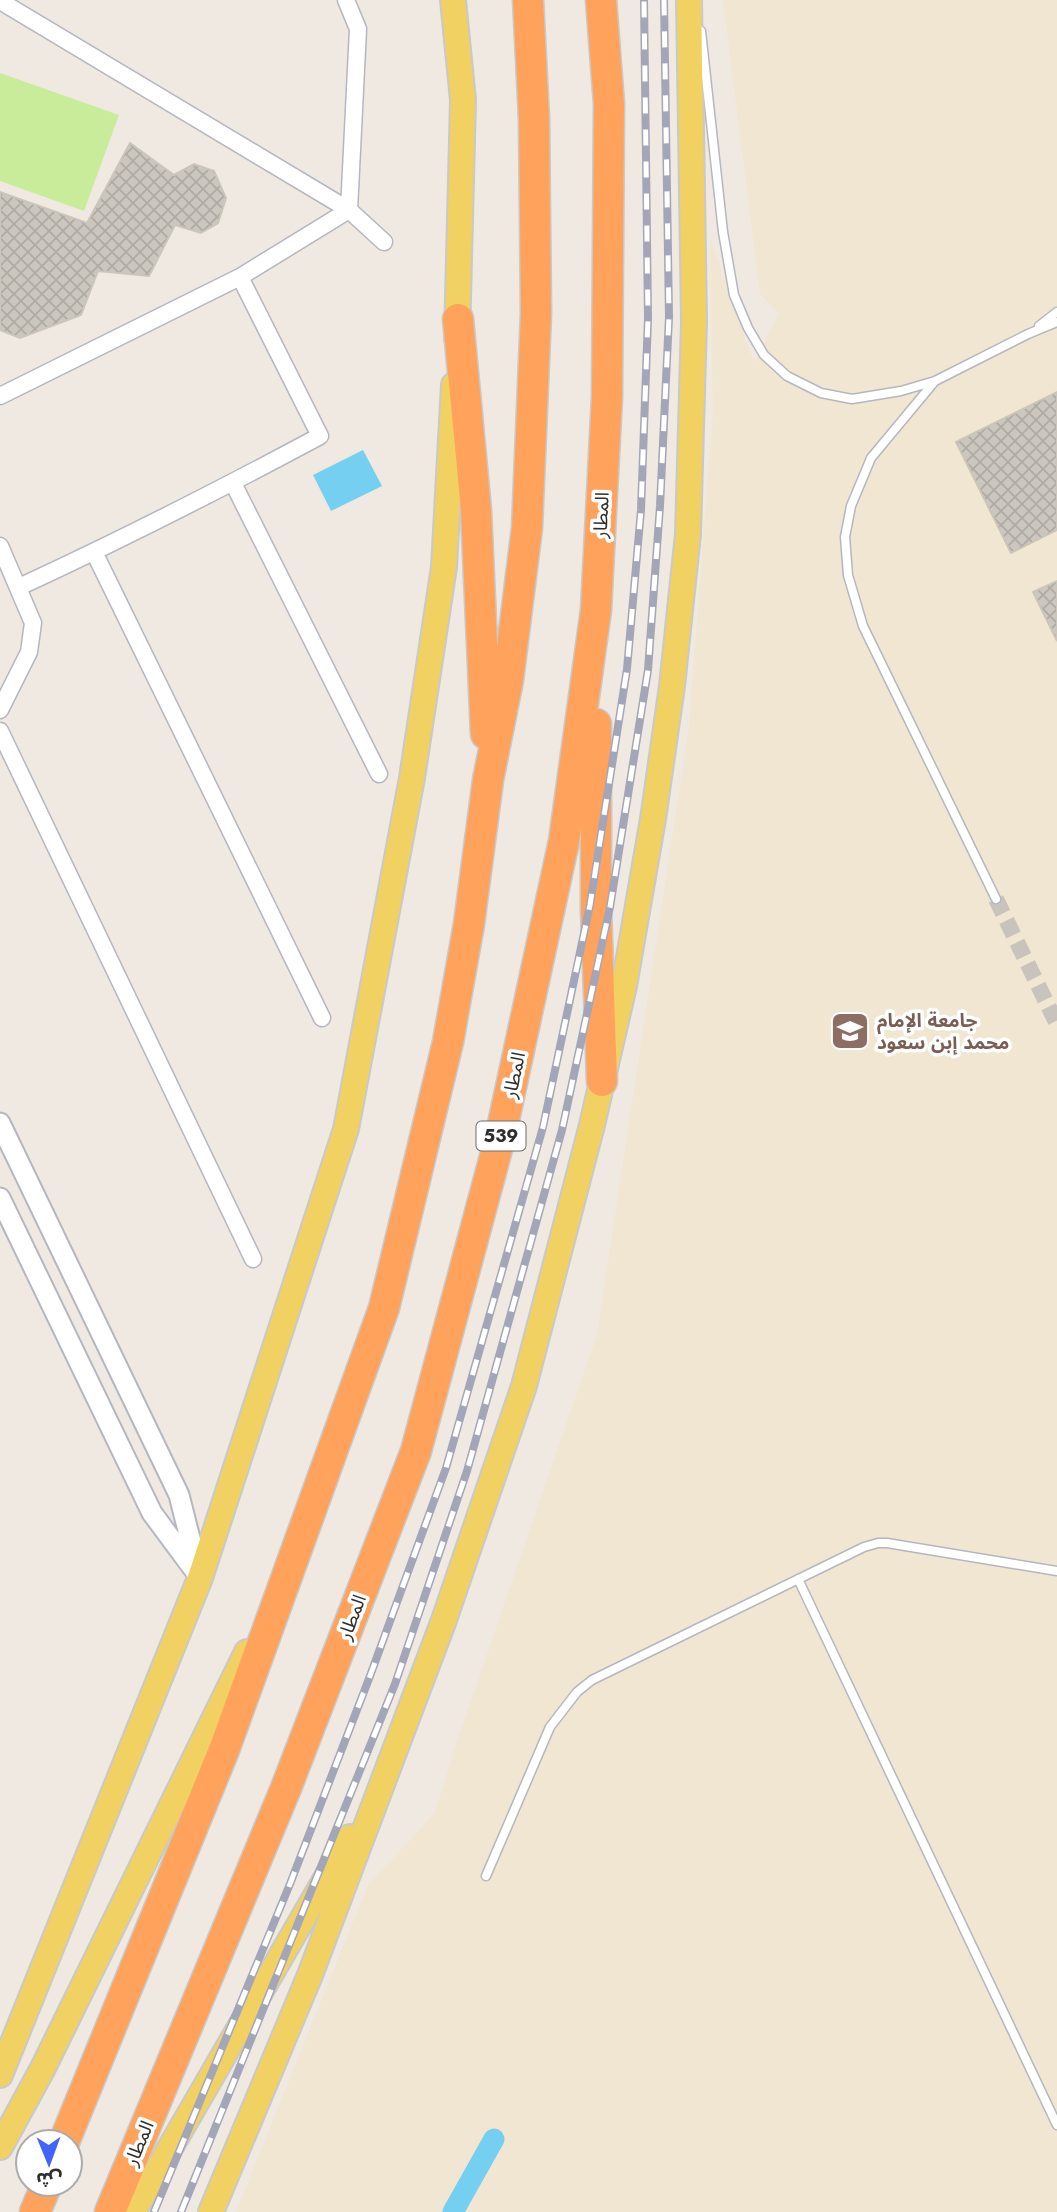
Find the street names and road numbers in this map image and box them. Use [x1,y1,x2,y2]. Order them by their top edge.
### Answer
street label: المطار [586,491,616,540]
street label: المطار [496,1049,532,1101]
road number: 539 [476,1121,526,1150]
street label: المطار [331,1590,373,1644]
street label: المطار [117,2116,160,2171]

